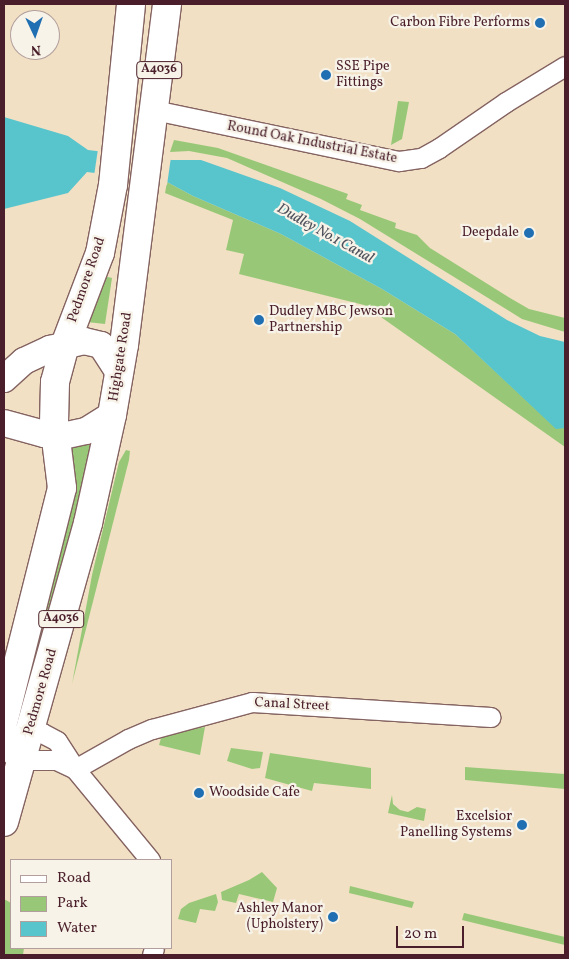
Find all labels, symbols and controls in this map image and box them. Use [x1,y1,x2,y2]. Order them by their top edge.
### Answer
north arrow [10,10,60,60]
place label: Carbon Fibre Performs [390,15,530,31]
marker: Carbon Fibre Performs [534,17,546,29]
text: N [30,40,41,59]
place label: SSE Pipe Fittings [336,59,390,92]
road number: A4036 [135,60,183,80]
marker: SSE Pipe Fittings [320,69,332,81]
street label: Round Oak Industrial Estate [226,118,398,168]
water label: Dudley No.1 Canal [274,200,376,268]
place label: Deepdale [462,225,519,241]
marker: Deepdale [523,227,535,239]
street label: Pedmore Road [65,235,109,325]
place label: Dudley MBC Jewson Partnership [269,304,394,336]
street label: Highgate Road [106,311,136,403]
marker: Dudley MBC Jewson Partnership [253,314,265,326]
road number: A4036 [37,610,85,628]
street label: Pedmore Road [21,647,61,737]
street label: Canal Street [254,695,330,715]
place label: Woodside Cafe [209,785,300,801]
marker: Woodside Cafe [193,787,205,799]
place label: Excelsior Panelling Systems [400,809,512,842]
marker: Excelsior Panelling Systems [516,819,528,831]
legend [10,859,172,949]
text: Road [57,868,91,889]
text: Park [57,893,88,914]
place label: Ashley Manor (Upholstery) [236,901,323,934]
marker: Ashley Manor (Upholstery) [327,911,339,923]
scale bar [399,916,466,948]
text: Water [57,918,97,939]
text: 20 m [404,924,437,945]

